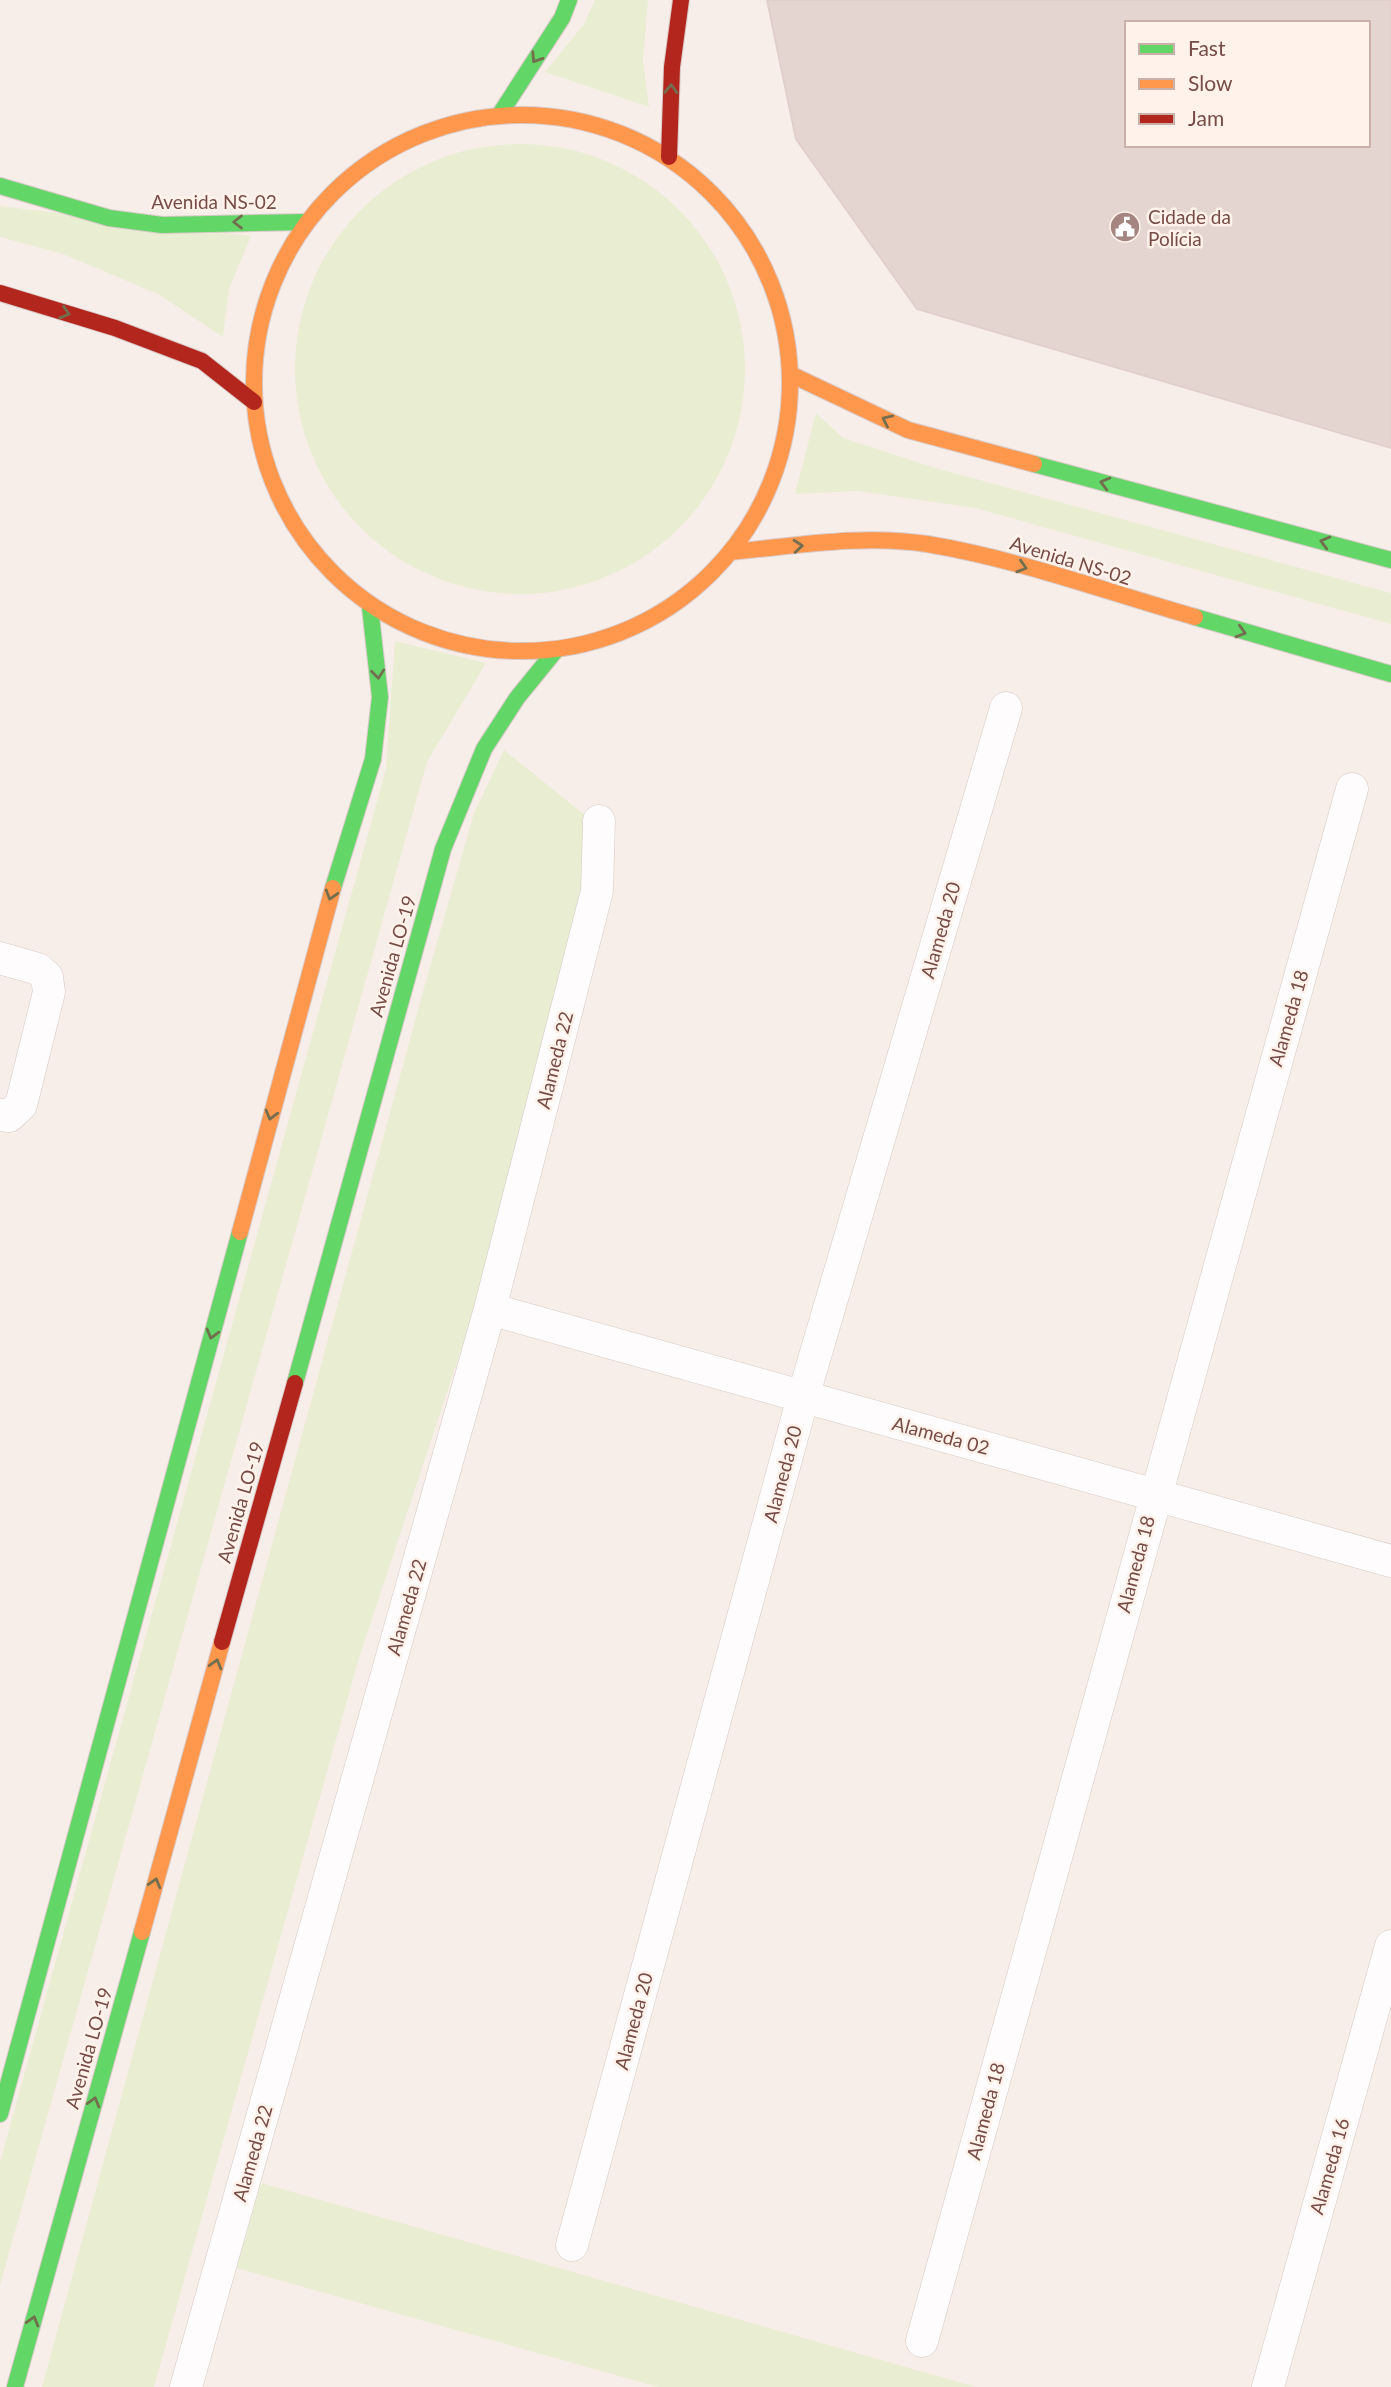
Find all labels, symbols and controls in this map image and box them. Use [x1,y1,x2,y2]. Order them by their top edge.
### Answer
legend [1125,21,1370,147]
text: Fast [1188,35,1226,60]
one-way arrow [532,50,545,63]
text: Slow [1188,70,1233,95]
one-way arrow [664,83,679,94]
text: Jam [1188,105,1224,130]
street label: Avenida NS-02 [151,190,277,213]
place label: Cidade da Polícia [1148,205,1231,250]
public building icon: Cidade da Polícia [1108,210,1142,244]
one-way arrow [233,214,243,230]
one-way arrow [59,304,71,319]
one-way arrow [882,414,894,428]
one-way arrow [1100,477,1112,491]
street label: Avenida NS-02 [1008,531,1134,589]
one-way arrow [1319,536,1331,550]
one-way arrow [793,539,804,554]
one-way arrow [1016,559,1028,574]
one-way arrow [1234,624,1246,638]
one-way arrow [370,669,385,680]
street label: Alameda 20 [915,879,965,981]
one-way arrow [325,889,339,901]
street label: Avenida LO-19 [364,893,420,1019]
street label: Alameda 18 [1263,967,1313,1069]
street label: Alameda 22 [531,1009,577,1111]
one-way arrow [265,1109,280,1121]
one-way arrow [205,1328,220,1340]
street label: Alameda 02 [890,1411,992,1459]
street label: Alameda 20 [758,1423,806,1525]
street label: Avenida LO-19 [212,1439,268,1565]
street label: Alameda 18 [1111,1513,1159,1615]
street label: Alameda 22 [381,1556,431,1658]
one-way arrow [208,1658,223,1670]
one-way arrow [147,1877,162,1889]
street label: Alameda 20 [609,1970,657,2072]
street label: Avenida LO-19 [60,1985,116,2111]
street label: Alameda 18 [961,2060,1009,2162]
one-way arrow [86,2096,101,2108]
street label: Alameda 22 [227,2102,277,2204]
street label: Alameda 16 [1304,2115,1354,2217]
one-way arrow [25,2315,39,2327]

